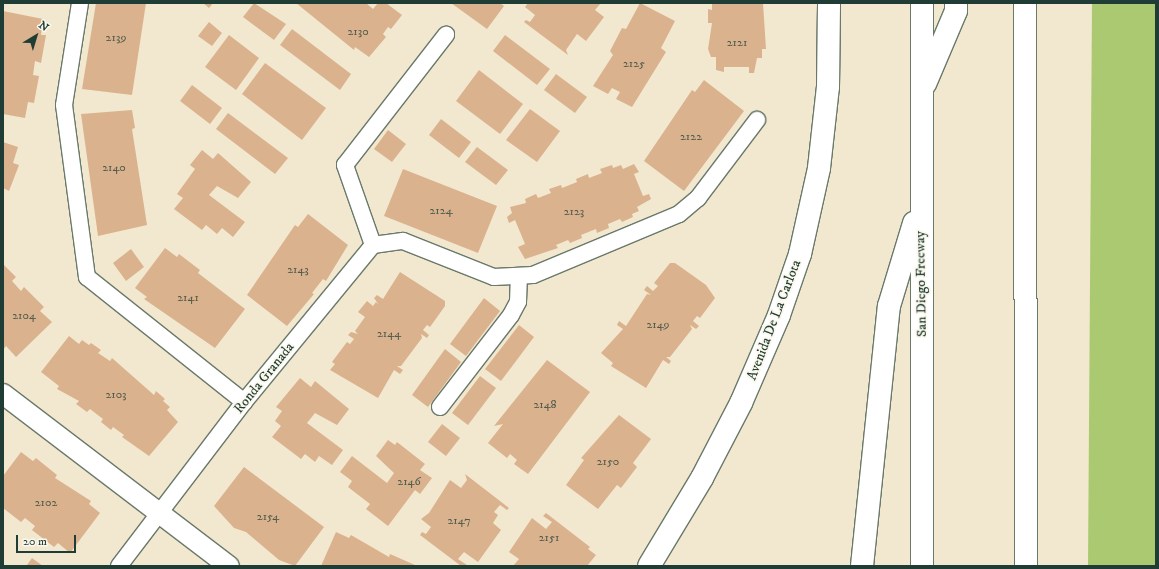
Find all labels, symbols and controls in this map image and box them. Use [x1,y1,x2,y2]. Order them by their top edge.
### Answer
north arrow [16,16,56,56]
text: N [36,18,51,35]
house number: 2130 [347,25,369,39]
house number: 2139 [106,31,126,45]
house number: 2121 [727,36,747,50]
house number: 2125 [623,57,645,71]
house number: 2122 [680,130,702,144]
house number: 2140 [102,161,126,175]
house number: 2124 [429,204,453,218]
house number: 2123 [564,205,584,219]
street label: San Diego Freeway [912,231,930,337]
street label: Avenida De La Carlota [743,257,805,383]
house number: 2143 [287,263,309,277]
house number: 2141 [177,291,199,305]
house number: 2104 [12,309,36,323]
house number: 2149 [646,318,670,332]
house number: 2144 [377,327,401,341]
street label: Ronda Granada [230,339,298,417]
house number: 2103 [105,388,127,402]
house number: 2148 [533,398,557,412]
house number: 2150 [597,455,619,469]
house number: 2146 [397,475,421,489]
house number: 2102 [35,496,57,510]
house number: 2154 [257,510,279,524]
house number: 2147 [447,514,471,528]
scale bar [18,527,78,553]
house number: 2151 [539,531,559,545]
text: 20 m [23,534,47,549]

